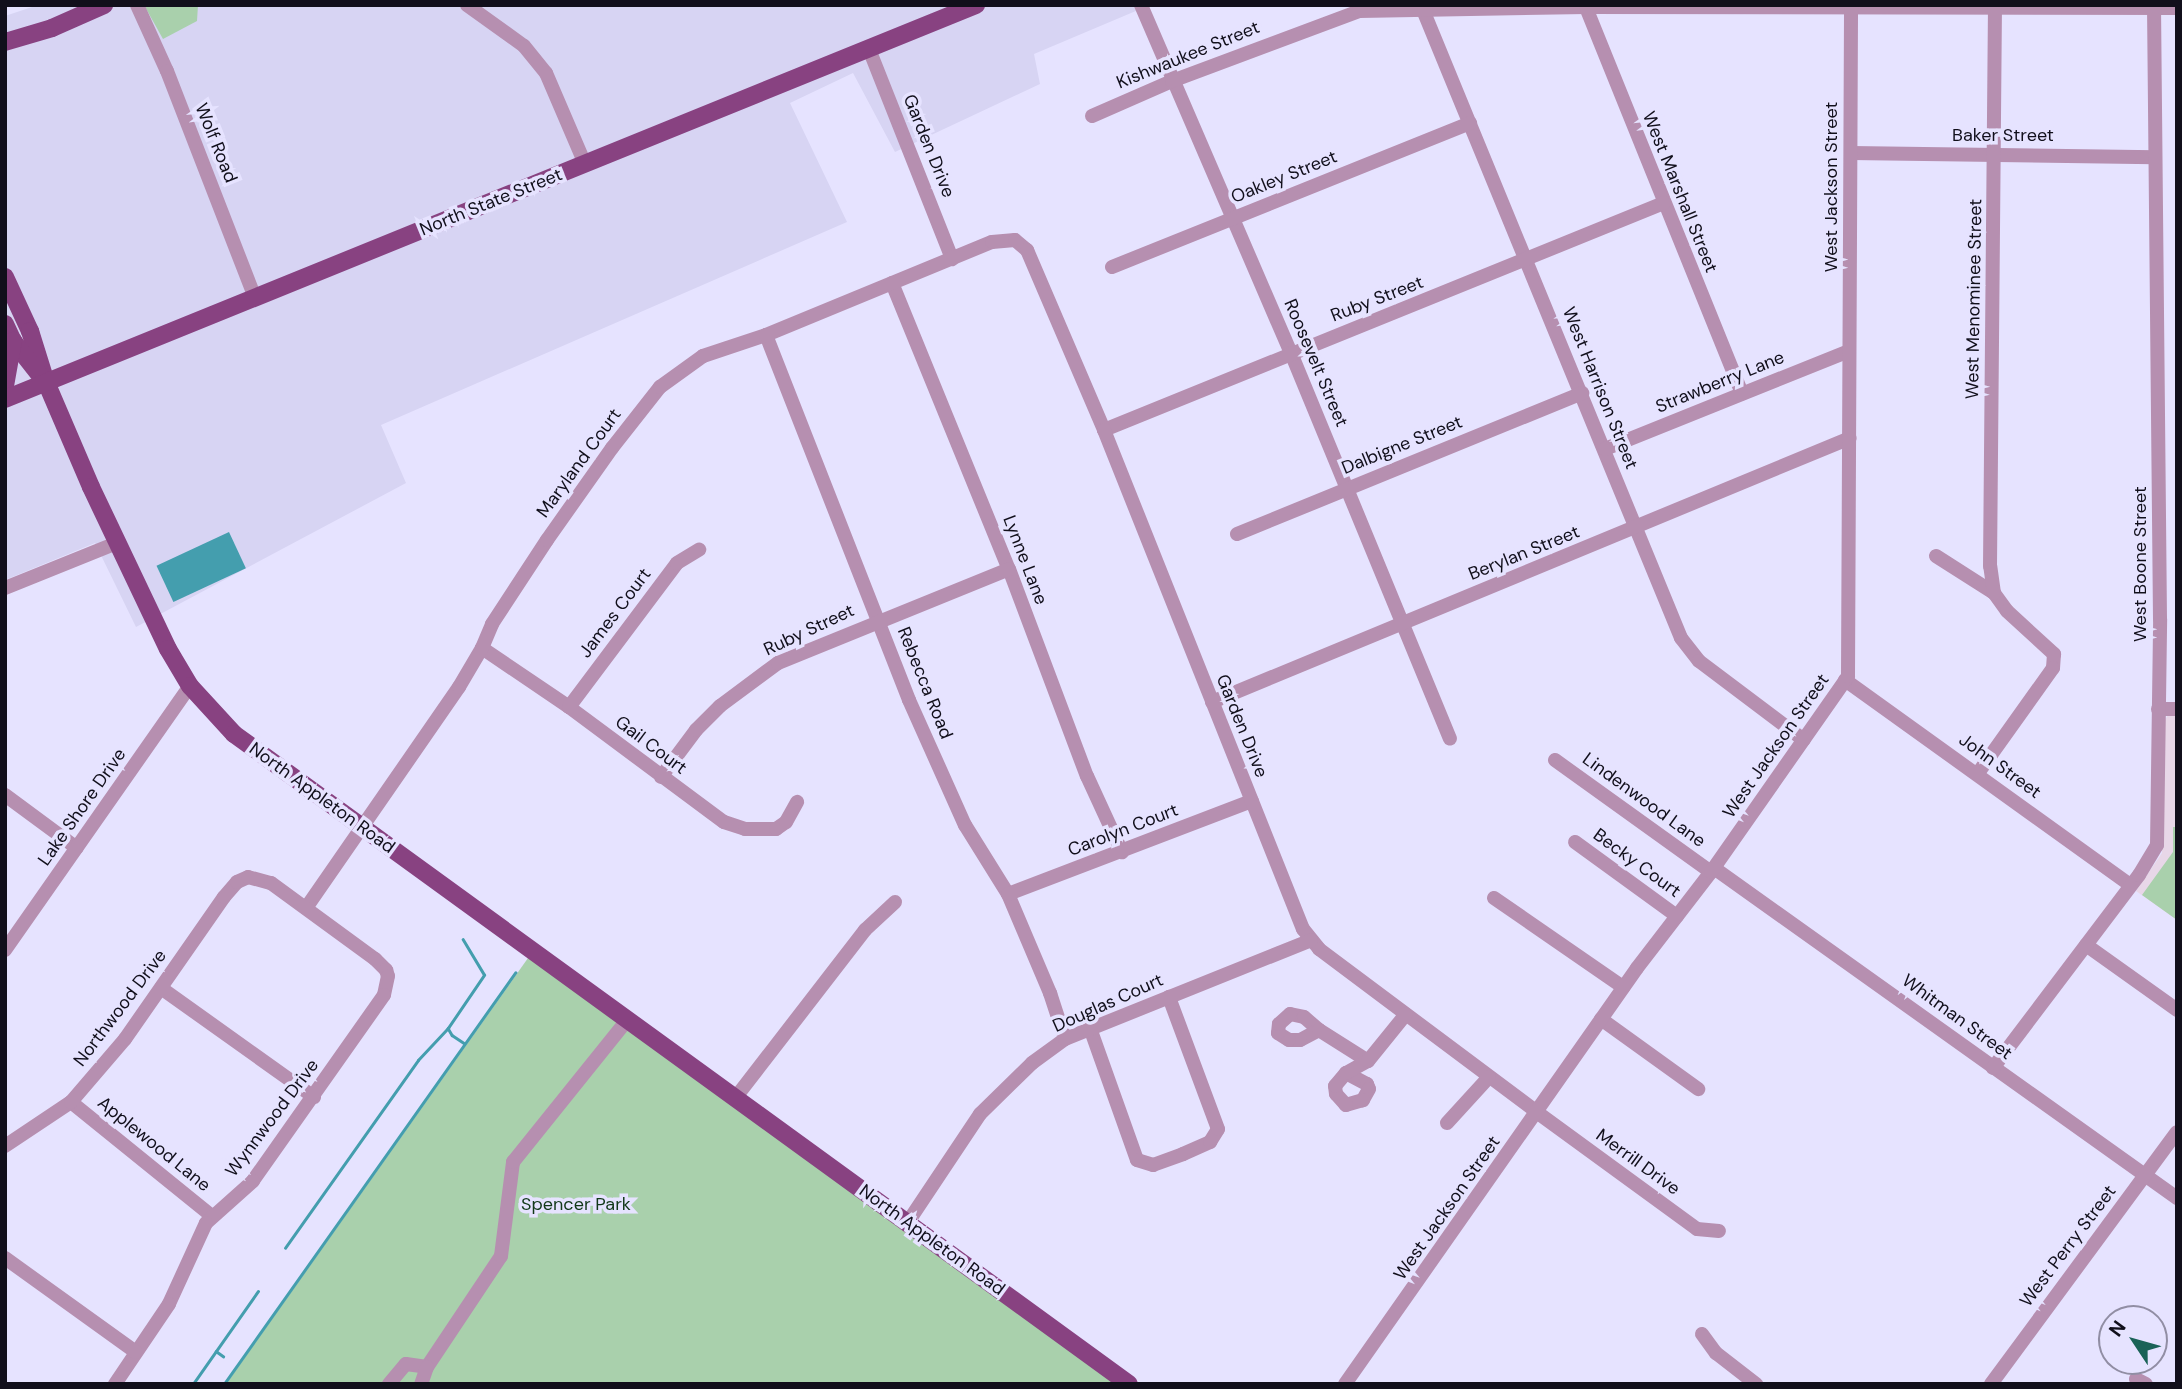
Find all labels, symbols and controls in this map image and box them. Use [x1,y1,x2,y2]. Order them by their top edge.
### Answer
street label: Kishwaukee Street [1113,16,1263,94]
street label: Garden Drive [899,91,959,201]
street label: Wolf Road [190,100,242,186]
street label: West Jackson Street [1820,102,1842,272]
street label: West Marshall Street [1638,108,1722,276]
street label: Baker Street [1952,124,2054,146]
street label: Oakley Street [1228,146,1340,208]
street label: North State Street [417,164,565,240]
street label: West Menominee Street [1961,199,1987,399]
street label: Ruby Street [1328,271,1426,327]
street label: Roosevelt Street [1279,296,1353,430]
street label: West Harrison Street [1558,304,1642,472]
street label: Strawberry Lane [1652,346,1788,418]
street label: Maryland Court [532,404,626,522]
street label: Dalbigne Street [1339,411,1465,479]
street label: West Boone Street [2129,486,2151,642]
street label: Lynne Lane [998,512,1052,608]
street label: Berylan Street [1465,521,1583,585]
street label: James Court [574,564,656,662]
street label: Ruby Street [760,600,858,660]
street label: Rebecca Road [893,624,957,742]
street label: West Jackson Street [1718,670,1834,822]
street label: Garden Drive [1212,671,1272,781]
street label: Gail Court [611,711,691,779]
street label: John Street [1955,729,2045,803]
street label: North Appleton Road [245,738,399,858]
street label: Lake Shore Drive [34,744,130,870]
street label: Lindenwood Lane [1578,748,1710,852]
street label: Carolyn Court [1065,799,1181,861]
street label: Becky Court [1589,824,1685,902]
street label: Northwood Drive [69,945,171,1071]
street label: Douglas Court [1049,969,1167,1037]
street label: Whitman Street [1898,970,2016,1064]
street label: Wynnwood Drive [221,1055,323,1181]
street label: Applewood Lane [93,1092,215,1196]
street label: Merrill Drive [1592,1124,1684,1200]
street label: West Jackson Street [1389,1132,1505,1284]
street label: North Appleton Road [855,1180,1009,1300]
street label: West Perry Street [2015,1181,2121,1311]
park label: Spencer Park [521,1193,631,1215]
north arrow [2098,1305,2168,1375]
text: N [2103,1316,2131,1341]

